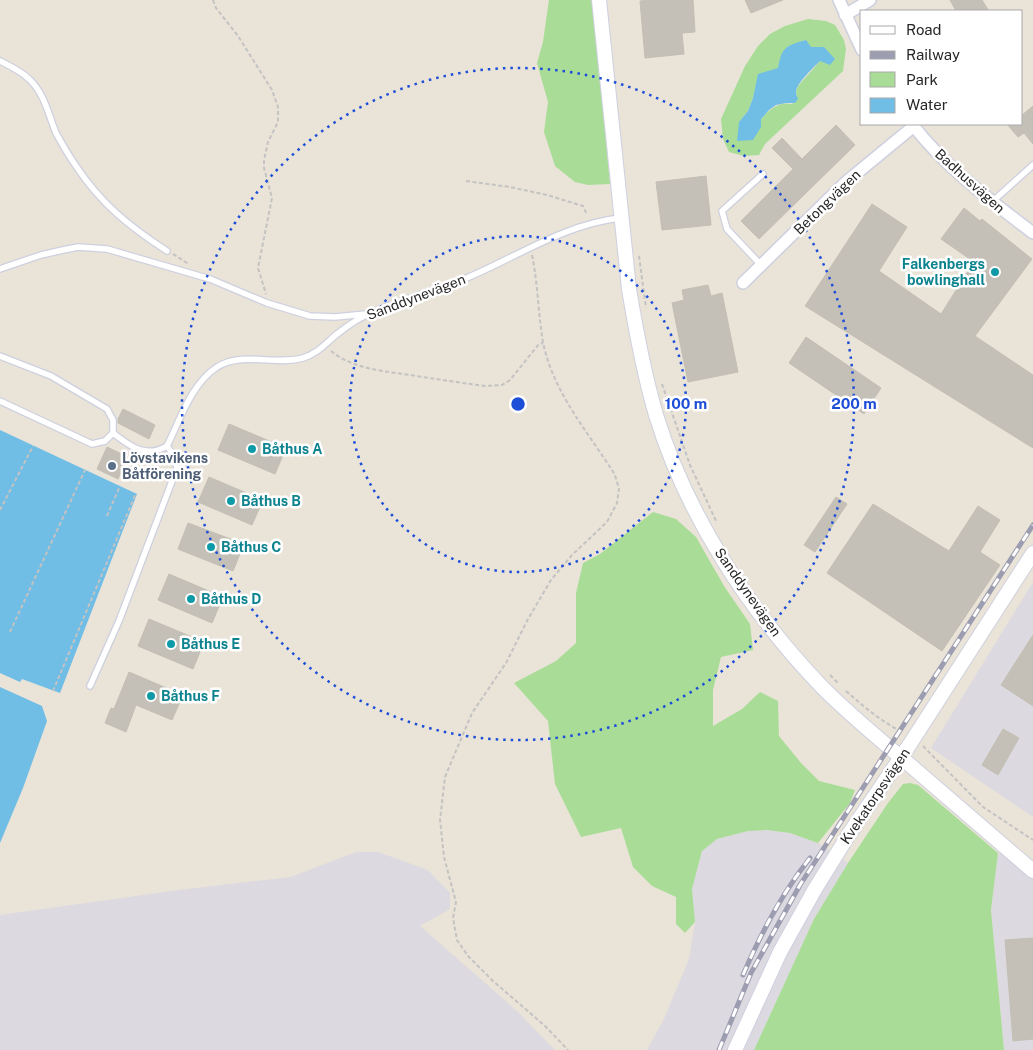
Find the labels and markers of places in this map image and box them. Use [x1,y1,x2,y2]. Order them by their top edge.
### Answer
place label: Falkenbergs bowlinghall [902,256,985,288]
marker: Falkenbergs bowlinghall [989,266,1001,278]
centre of rings [509,395,527,413]
place label: Båthus A [262,441,322,457]
marker: Båthus A [246,443,258,455]
place label: Lövstavikens Båtförening [122,450,208,482]
marker: Lövstavikens Båtförening [106,460,118,472]
place label: Båthus B [241,493,301,509]
marker: Båthus B [225,495,237,507]
place label: Båthus C [221,539,281,555]
marker: Båthus C [205,541,217,553]
place label: Båthus D [201,591,261,607]
marker: Båthus D [185,593,197,605]
place label: Båthus E [181,636,240,652]
marker: Båthus E [165,638,177,650]
place label: Båthus F [161,688,220,704]
marker: Båthus F [145,690,157,702]

